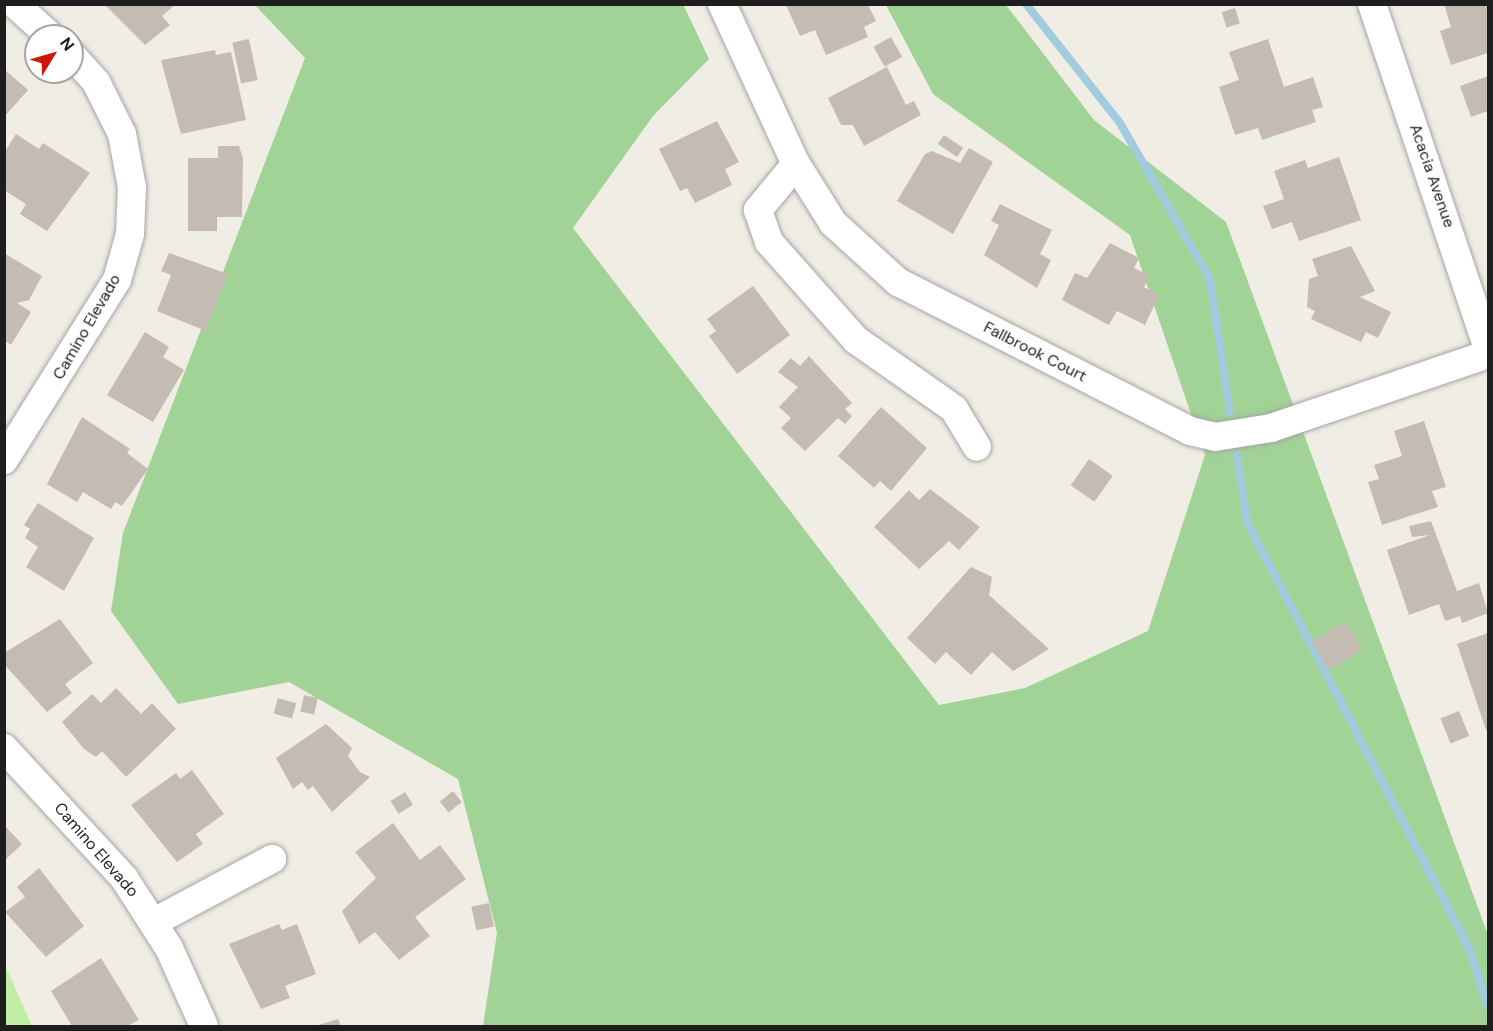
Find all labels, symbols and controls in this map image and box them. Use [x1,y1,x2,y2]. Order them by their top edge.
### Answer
north arrow [24,24,84,84]
text: N [55,33,79,55]
street label: Acacia Avenue [1405,122,1459,230]
street label: Camino Elevado [49,271,125,383]
street label: Fallbrook Court [980,318,1090,386]
street label: Camino Elevado [50,799,142,901]

